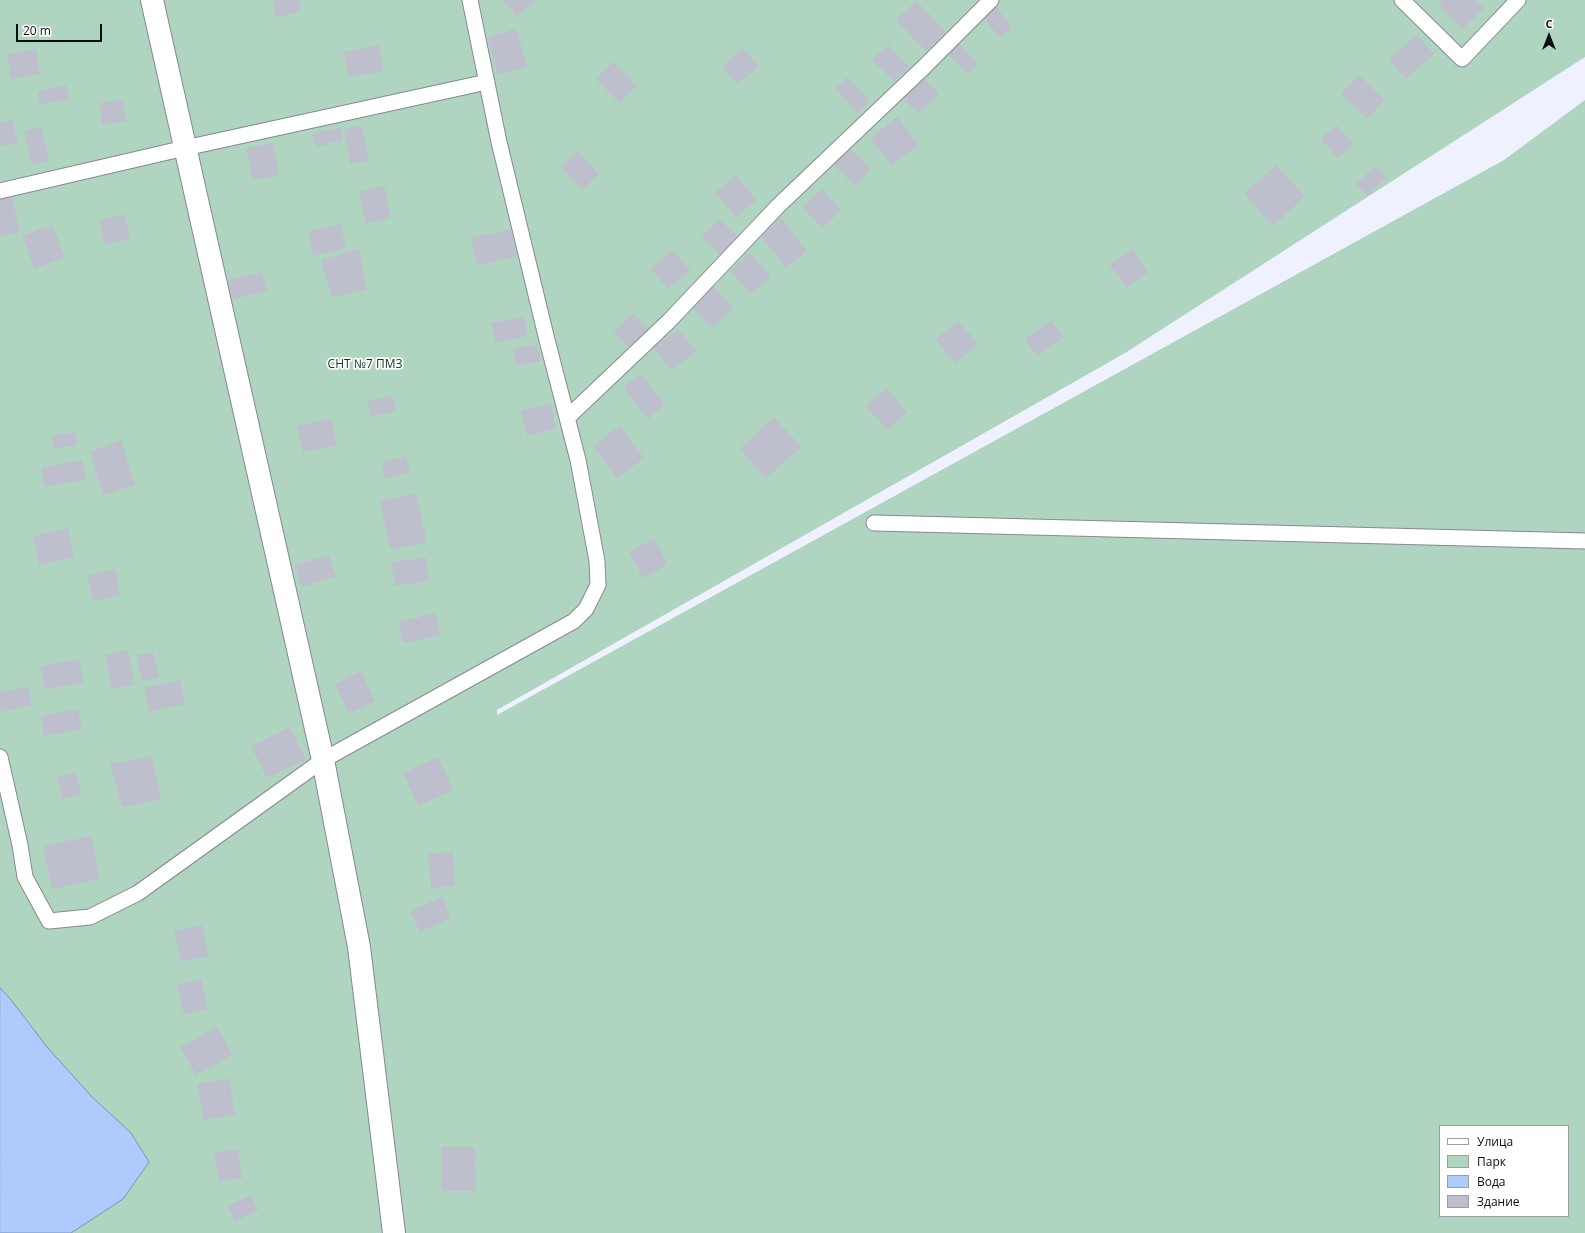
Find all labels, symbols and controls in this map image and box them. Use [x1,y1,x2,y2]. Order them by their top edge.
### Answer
scale bar [18,16,104,42]
north arrow [1529,16,1569,56]
text: С [1545,16,1553,31]
text: 20 m [23,22,51,39]
park label: СНТ №7 ПМЗ [328,358,402,372]
legend [1439,1125,1569,1217]
text: Улица [1477,1133,1513,1150]
text: Парк [1477,1153,1506,1170]
text: Вода [1477,1173,1506,1190]
text: Здание [1477,1193,1520,1210]

